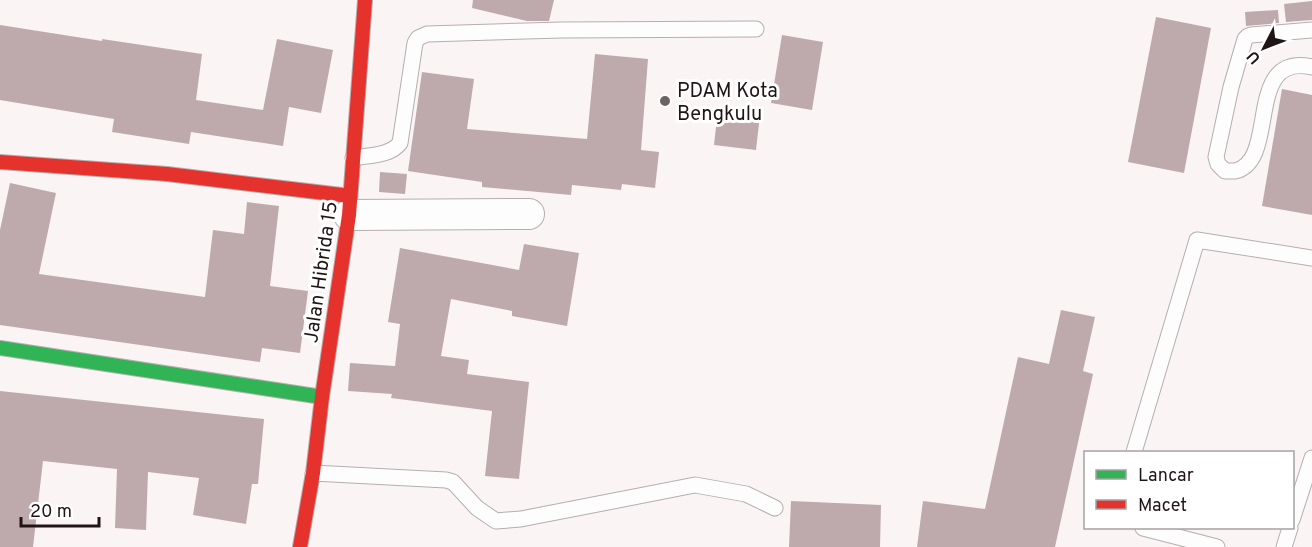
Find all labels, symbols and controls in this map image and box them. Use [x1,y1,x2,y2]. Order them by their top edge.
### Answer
north arrow [1234,18,1294,78]
text: U [1243,46,1266,68]
place label: PDAM Kota Bengkulu [677,79,778,128]
marker: PDAM Kota Bengkulu [658,94,672,108]
street label: Jalan Hibrida 15 [299,200,345,345]
legend [1084,451,1294,529]
text: Lancar [1138,465,1194,488]
scale bar [21,490,99,528]
text: Macet [1138,495,1187,518]
text: 20 m [30,501,72,524]

